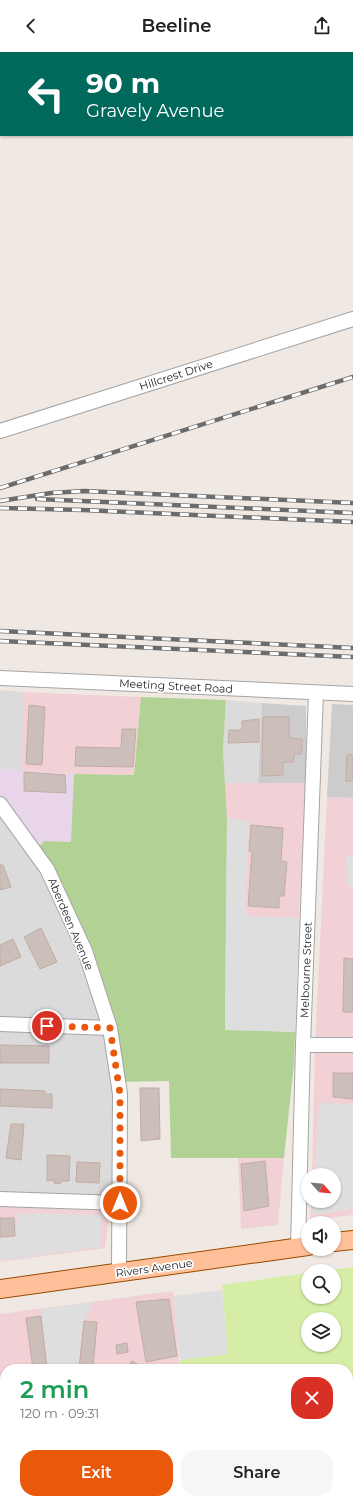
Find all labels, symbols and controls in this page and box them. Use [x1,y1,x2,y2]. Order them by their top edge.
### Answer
icon: back [20,15,42,37]
text: Beeline [141,15,212,37]
icon: share [311,15,333,37]
text: 90 m [86,66,160,100]
icon: left [20,68,72,120]
text: Gravely Avenue [86,100,224,122]
street label: Hillcrest Drive [137,356,215,393]
street label: Meeting Street Road [119,676,233,696]
street label: Aberdeen Avenue [45,876,97,973]
street label: Melbourne Street [297,921,315,1018]
pin [30,1009,64,1043]
icon: arrive [36,1015,58,1037]
north arrow [301,1168,341,1208]
map controls [301,1168,341,1352]
position arrow [99,1182,141,1224]
button: sound [301,1216,341,1256]
street label: Rivers Avenue [115,1256,194,1280]
button: search [301,1264,341,1304]
button: layers [301,1312,341,1352]
text: 2 min [20,1375,89,1404]
button: close [291,1377,333,1419]
text: 120 m · 09:31 [20,1405,99,1421]
button: Exit [20,1450,173,1496]
button: Share [181,1450,333,1496]

